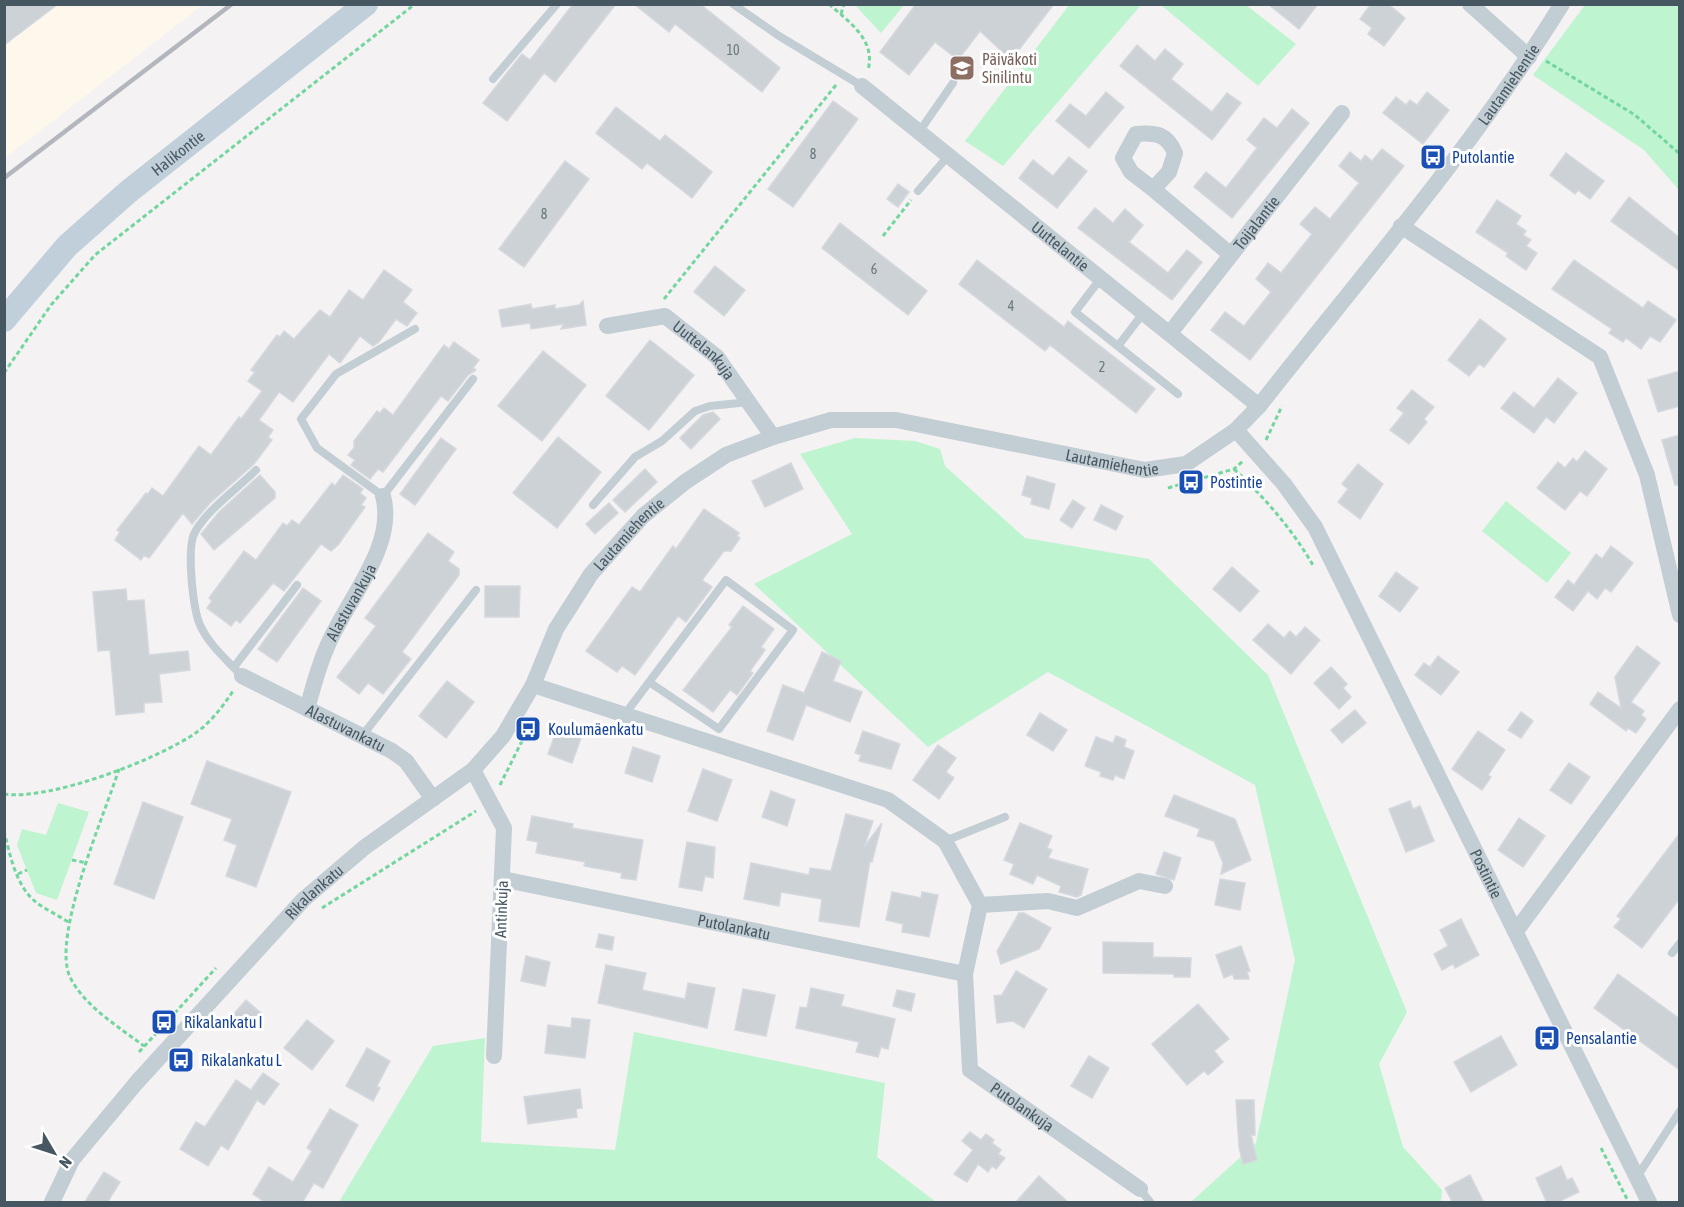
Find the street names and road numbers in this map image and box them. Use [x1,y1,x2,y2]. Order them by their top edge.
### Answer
street label: Lautamiehentie [1474,41,1543,128]
street label: Halikontie [148,126,208,179]
street label: Toijalantie [1230,192,1283,253]
street label: Uuttelantie [1028,218,1093,275]
street label: Uuttelankuja [669,317,739,383]
street label: Lautamiehentie [1064,445,1160,479]
street label: Lautamiehentie [590,494,668,574]
street label: Alastuvankuja [322,561,380,644]
street label: Alastuvankatu [303,701,388,755]
street label: Postintie [1467,846,1506,901]
street label: Rikalankatu [281,861,347,923]
street label: Antinkuja [491,880,512,938]
street label: Putolankatu [696,910,772,943]
street label: Putolankuja [987,1078,1057,1135]

